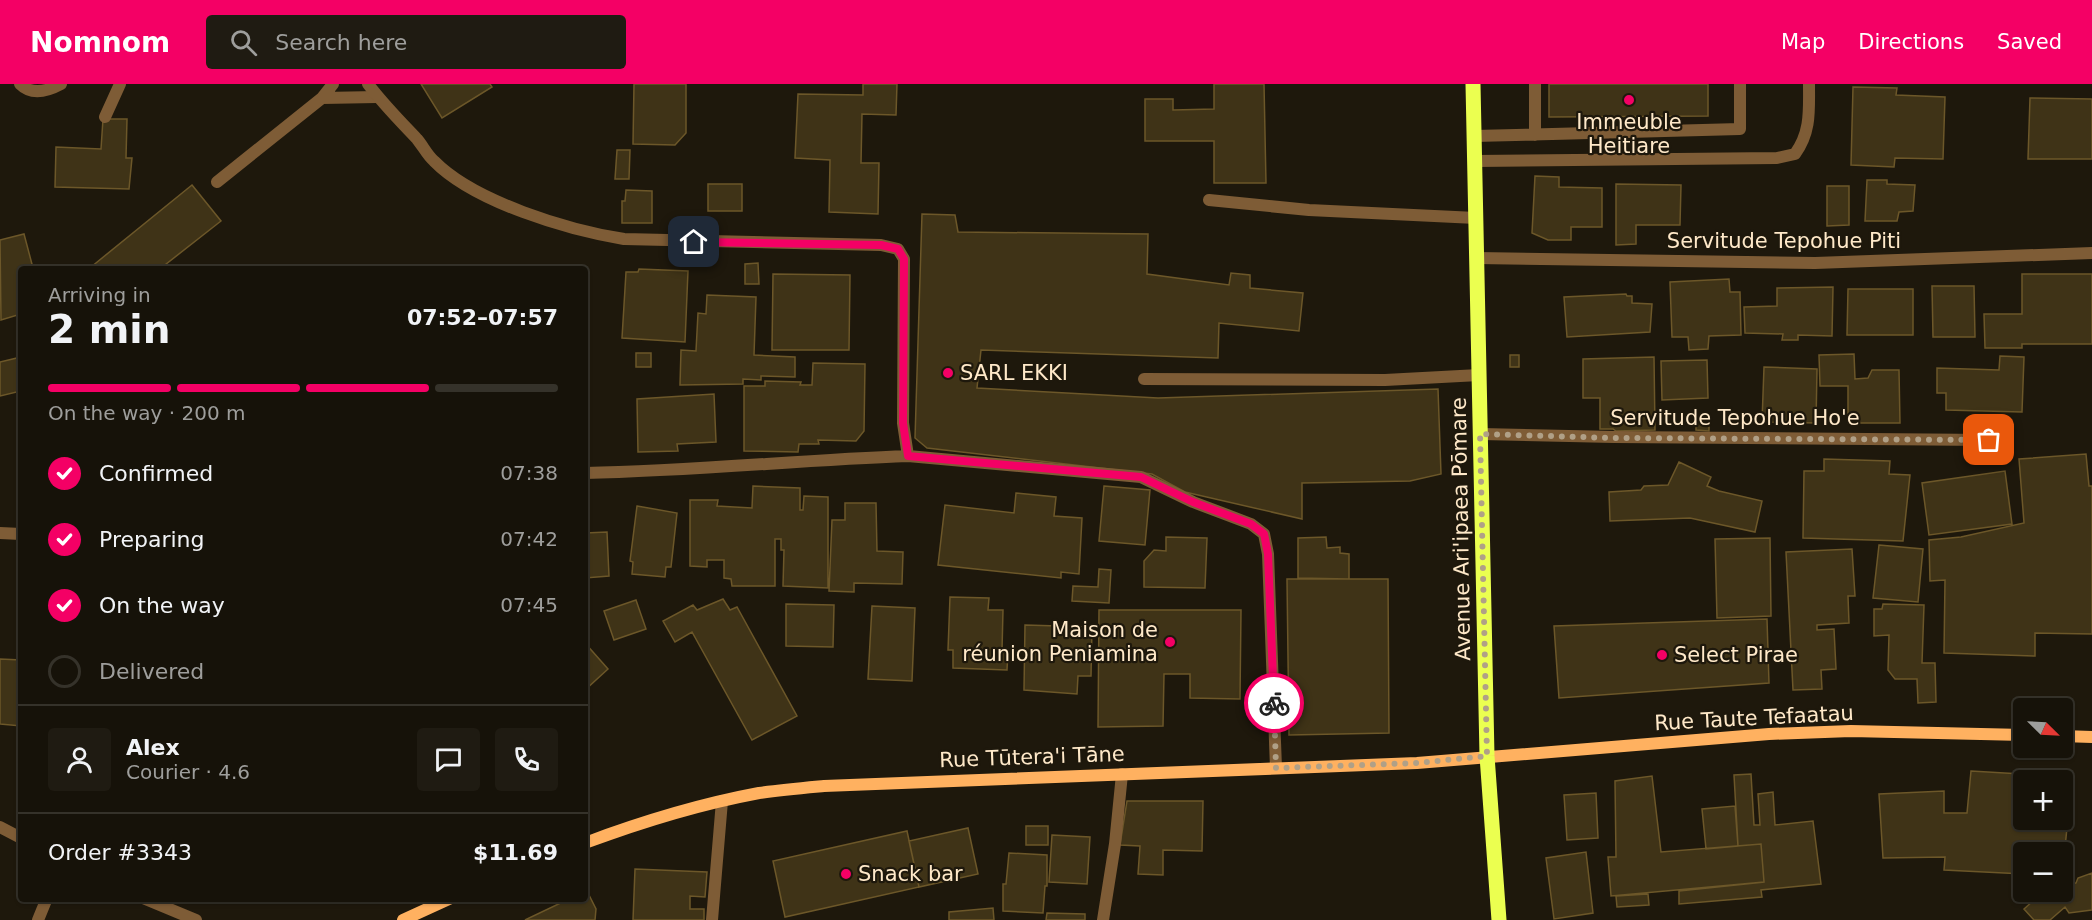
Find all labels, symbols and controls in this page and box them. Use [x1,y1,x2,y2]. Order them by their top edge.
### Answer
search box [206,15,626,69]
text: Nomnom [30,26,170,59]
icon: search [227,26,260,59]
text: Search here [275,30,407,55]
text: Map [1781,30,1825,54]
text: Directions [1858,30,1964,54]
text: Saved [1997,30,2062,54]
marker: Immeuble Heitiare [1622,93,1636,107]
place label: Immeuble Heitiare [1576,110,1682,158]
pin [668,216,719,267]
icon: home [677,225,710,258]
street label: Servitude Tepohue Piti [1667,229,1901,253]
text: Arriving in [48,283,151,307]
text: 07:52–07:57 [407,305,558,330]
text: 2 min [48,307,170,352]
place label: SARL EKKI [960,361,1068,385]
marker: SARL EKKI [941,366,955,380]
street label: Avenue Ari'ipaea Pōmare [1447,397,1475,661]
text: On the way · 200 m [48,401,246,425]
street label: Servitude Tepohue Ho'e [1610,406,1860,430]
pin [1963,414,2014,465]
icon: bag [1972,423,2005,456]
icon: check [48,457,81,490]
text: Confirmed [99,461,213,486]
text: 07:38 [500,461,558,485]
icon: check [48,523,81,556]
text: Preparing [99,527,205,552]
text: 07:42 [500,527,558,551]
icon: check [48,589,81,622]
text: On the way [99,593,225,618]
text: 07:45 [500,593,558,617]
place label: Maison de réunion Peniamina [962,618,1158,666]
marker: Maison de réunion Peniamina [1163,635,1177,649]
place label: Select Pirae [1674,643,1798,667]
marker: Select Pirae [1655,648,1669,662]
text: Delivered [99,659,204,684]
courier [1244,673,1304,733]
icon: bike [1258,687,1291,720]
north arrow [2013,698,2073,758]
map controls [2013,698,2073,902]
street label: Rue Taute Tefaatau [1654,701,1854,735]
button: person [48,728,111,791]
button: chat [417,728,480,791]
button: phone [495,728,558,791]
text: Alex [126,735,180,760]
street label: Rue Tūtera'i Tāne [939,742,1125,772]
text: Courier · 4.6 [126,760,250,784]
button: + [2013,770,2073,830]
text: Order #3343 [48,840,192,865]
text: $11.69 [473,840,558,865]
button: − [2013,842,2073,902]
place label: Snack bar [858,862,963,886]
marker: Snack bar [839,867,853,881]

